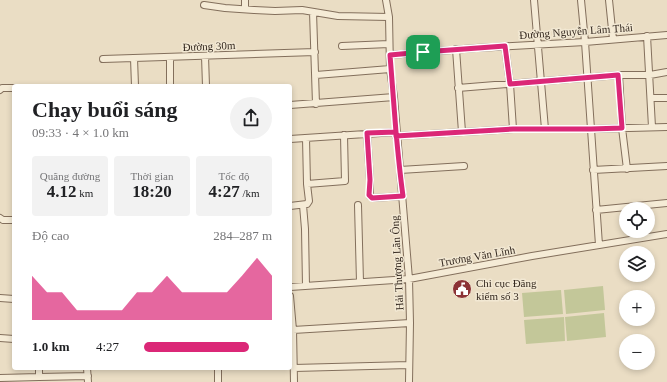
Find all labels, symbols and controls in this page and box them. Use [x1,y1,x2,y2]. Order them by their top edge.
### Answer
street label: Đường Nguyễn Lâm Thái [519,21,633,41]
pin [406,35,440,69]
street label: Đường 30m [182,39,236,53]
icon: arrive [412,41,434,63]
text: Chạy buổi sáng [32,97,178,122]
button: share [230,97,272,139]
text: 09:33 · 4 × 1.0 km [32,125,129,140]
text: Quãng đường [40,170,100,182]
text: Thời gian [131,170,173,182]
text: Tốc độ [219,170,249,182]
text: 4.12 [47,182,76,201]
text: 18:20 [132,182,172,201]
text: 4:27 [208,182,240,201]
text: km [76,187,93,199]
text: /km [240,187,260,199]
map controls [619,202,655,370]
button: locate [619,202,655,238]
street label: Hải Thượng Lãn Ông [388,215,405,311]
text: Độ cao [32,228,69,243]
text: 284–287 m [213,228,272,243]
street label: Trương Văn Lĩnh [438,243,517,269]
button: layers [619,246,655,282]
place label: Chi cục Đăng kiểm số 3 [476,277,537,302]
public building icon: Chi cục Đăng kiểm số 3 [451,278,473,300]
button: + [619,290,655,326]
button: − [619,334,655,370]
text: 1.0 km [32,339,70,354]
text: 4:27 [96,339,119,354]

